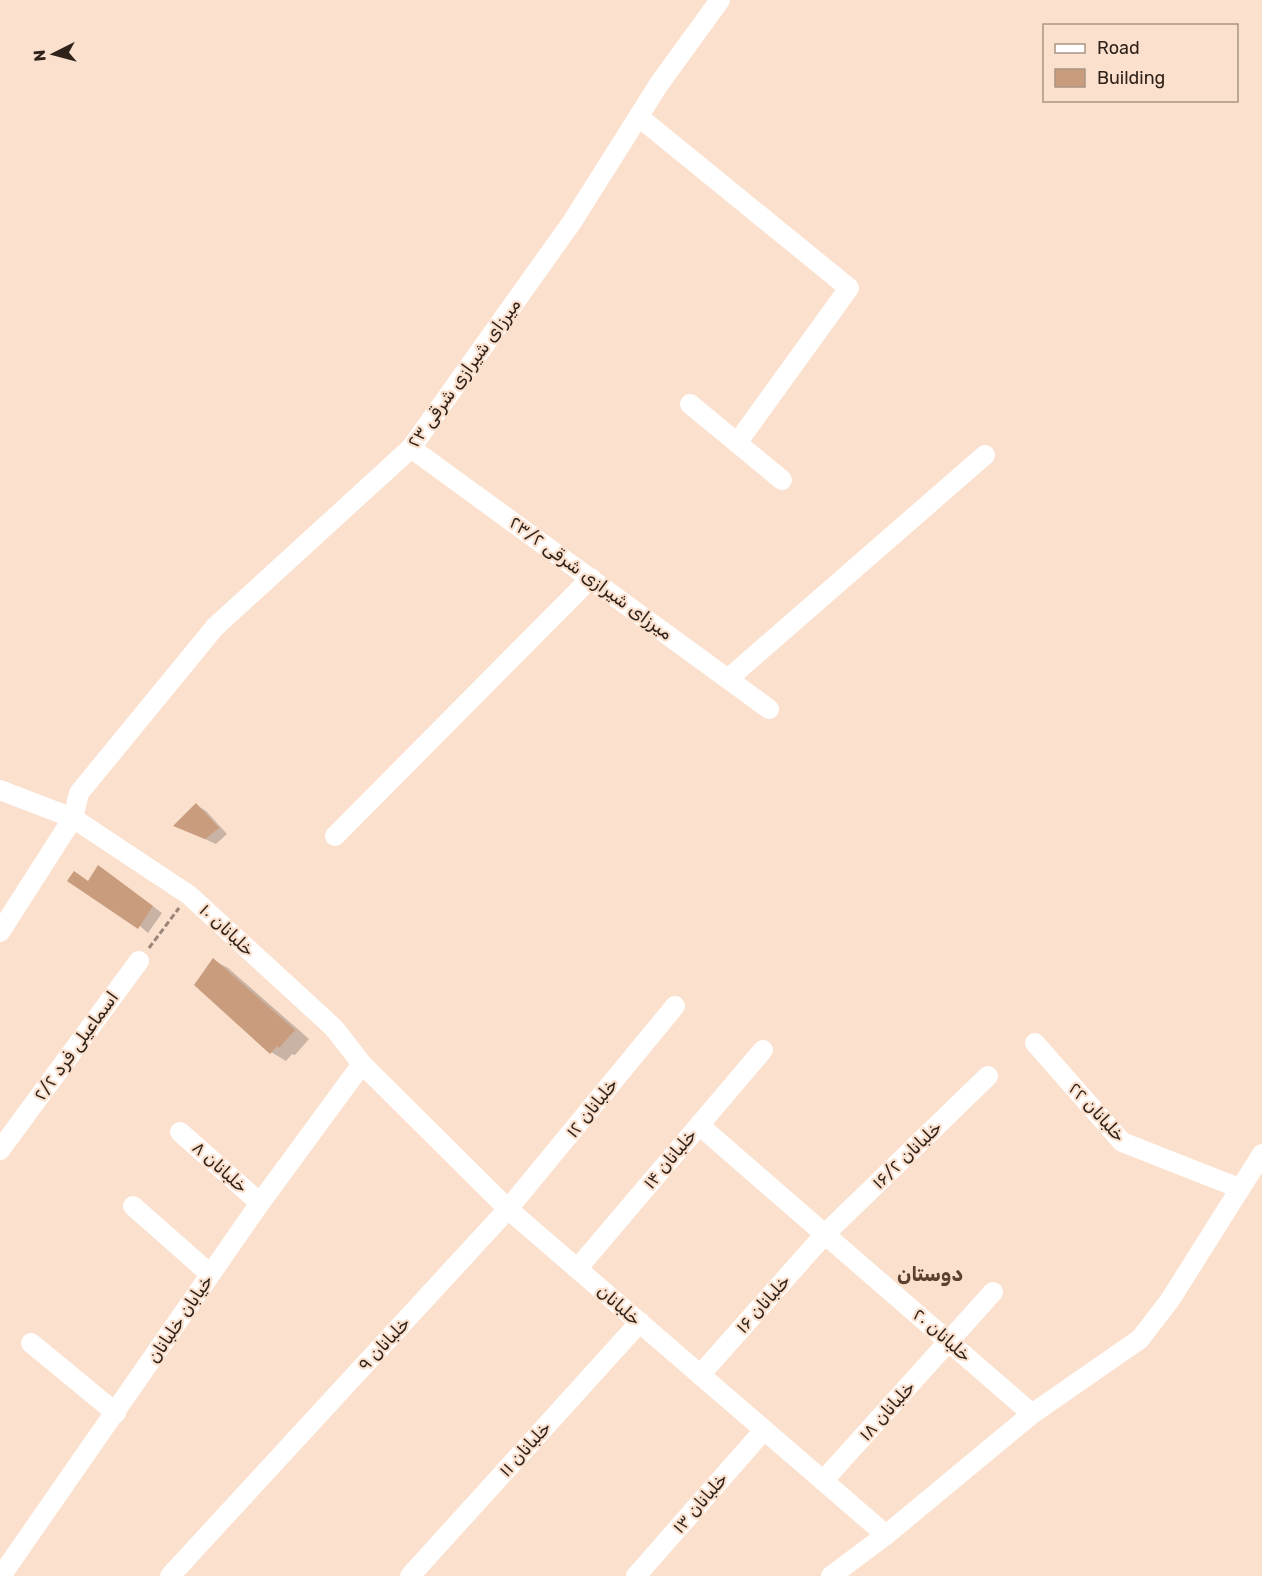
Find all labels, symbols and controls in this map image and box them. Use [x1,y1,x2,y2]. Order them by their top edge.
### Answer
north arrow [24,24,84,84]
legend [1043,24,1238,102]
text: Road [1097,37,1140,59]
text: N [30,49,50,62]
text: Building [1097,67,1165,89]
street label: ۲۳ میرزای شیرازی شرقی [403,294,526,452]
street label: ۲۳/۲ میرزای شیرازی شرقی [505,511,677,645]
street label: ۱۰ خلبانان [195,899,259,961]
street label: ۲/۲ اسماعیلی فرد [29,987,123,1105]
street label: ۱۲ خلبانان [561,1074,623,1142]
street label: ۲۲ خلبانان [1064,1078,1130,1146]
street label: ۱۶/۲ خلبانان [867,1116,947,1194]
street label: ۱۴ خلبانان [639,1125,701,1193]
street label: ۸ خلبانان [188,1136,252,1198]
district label: دوستان [897,1262,963,1286]
street label: ۱۶ خلبانان [731,1270,795,1338]
street label: خیابان خلبانان [142,1271,218,1367]
street label: خلبانان [592,1280,646,1330]
street label: ۲۰ خلبانان [908,1304,976,1366]
street label: ۹ خلبانان [353,1312,415,1376]
street label: ۱۸ خلبانان [854,1377,920,1445]
street label: ۱۱ خلبانان [494,1417,556,1481]
street label: ۱۳ خلبانان [668,1468,732,1538]

